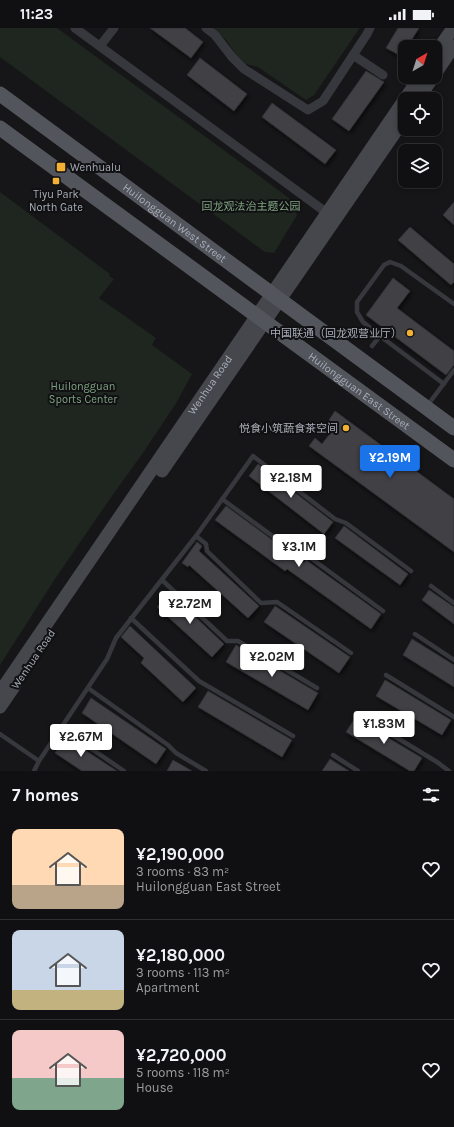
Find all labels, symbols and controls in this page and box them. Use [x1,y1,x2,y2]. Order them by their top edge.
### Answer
text: 11:23 [20,5,53,23]
north arrow [398,40,442,84]
map controls [398,40,442,188]
button: locate [398,92,442,136]
button: layers [398,144,442,188]
marker: Wenhualu [55,161,67,173]
place label: Wenhualu [70,161,121,174]
marker: Tiyu Park North Gate [51,176,61,186]
street label: Huilongguan West Street [120,181,229,265]
place label: Tiyu Park North Gate [29,188,83,214]
park label: 回龙观法治主题公园 [202,200,301,213]
place label: 中国联通（回龙观营业厅） [270,327,402,340]
marker: 中国联通（回龙观营业厅） [405,328,415,338]
street label: Huilongguan East Street [306,350,412,432]
street label: Wenhua Road [185,353,235,417]
park label: Huilongguan Sports Center [49,380,117,406]
place label: 悦食小筑蔬食茶空间 [239,422,338,435]
marker: 悦食小筑蔬食茶空间 [341,423,351,433]
pin: ¥2.19M [357,445,423,479]
text: ¥2.19M [369,450,411,465]
pin: ¥2.18M [258,465,324,499]
text: ¥2.18M [270,470,312,485]
pin: ¥3.1M [271,534,327,568]
text: ¥3.1M [282,539,316,554]
pin: ¥2.72M [157,591,223,625]
text: ¥2.72M [168,596,212,611]
street label: Wenhua Road [9,627,58,692]
pin: ¥2.02M [239,644,305,678]
text: ¥2.02M [249,649,295,664]
pin: ¥1.83M [351,711,417,745]
text: ¥1.83M [363,716,405,731]
pin: ¥2.67M [48,724,114,758]
text: ¥2.67M [59,729,103,744]
icon: filters [420,784,442,806]
text: 7 homes [12,785,79,805]
text: ¥2,190,000 [136,844,224,864]
icon: home [44,845,92,893]
icon: heart [420,858,442,880]
text: 3 rooms · 83 m² [136,864,229,879]
text: Huilongguan East Street [136,879,281,894]
text: ¥2,180,000 [136,945,225,965]
icon: home [44,946,92,994]
icon: heart [420,959,442,981]
text: 3 rooms · 113 m² [136,965,230,980]
text: Apartment [136,980,199,995]
text: ¥2,720,000 [136,1045,227,1065]
icon: home [44,1046,92,1094]
icon: heart [420,1059,442,1081]
text: 5 rooms · 118 m² [136,1065,230,1080]
text: House [136,1080,173,1095]

